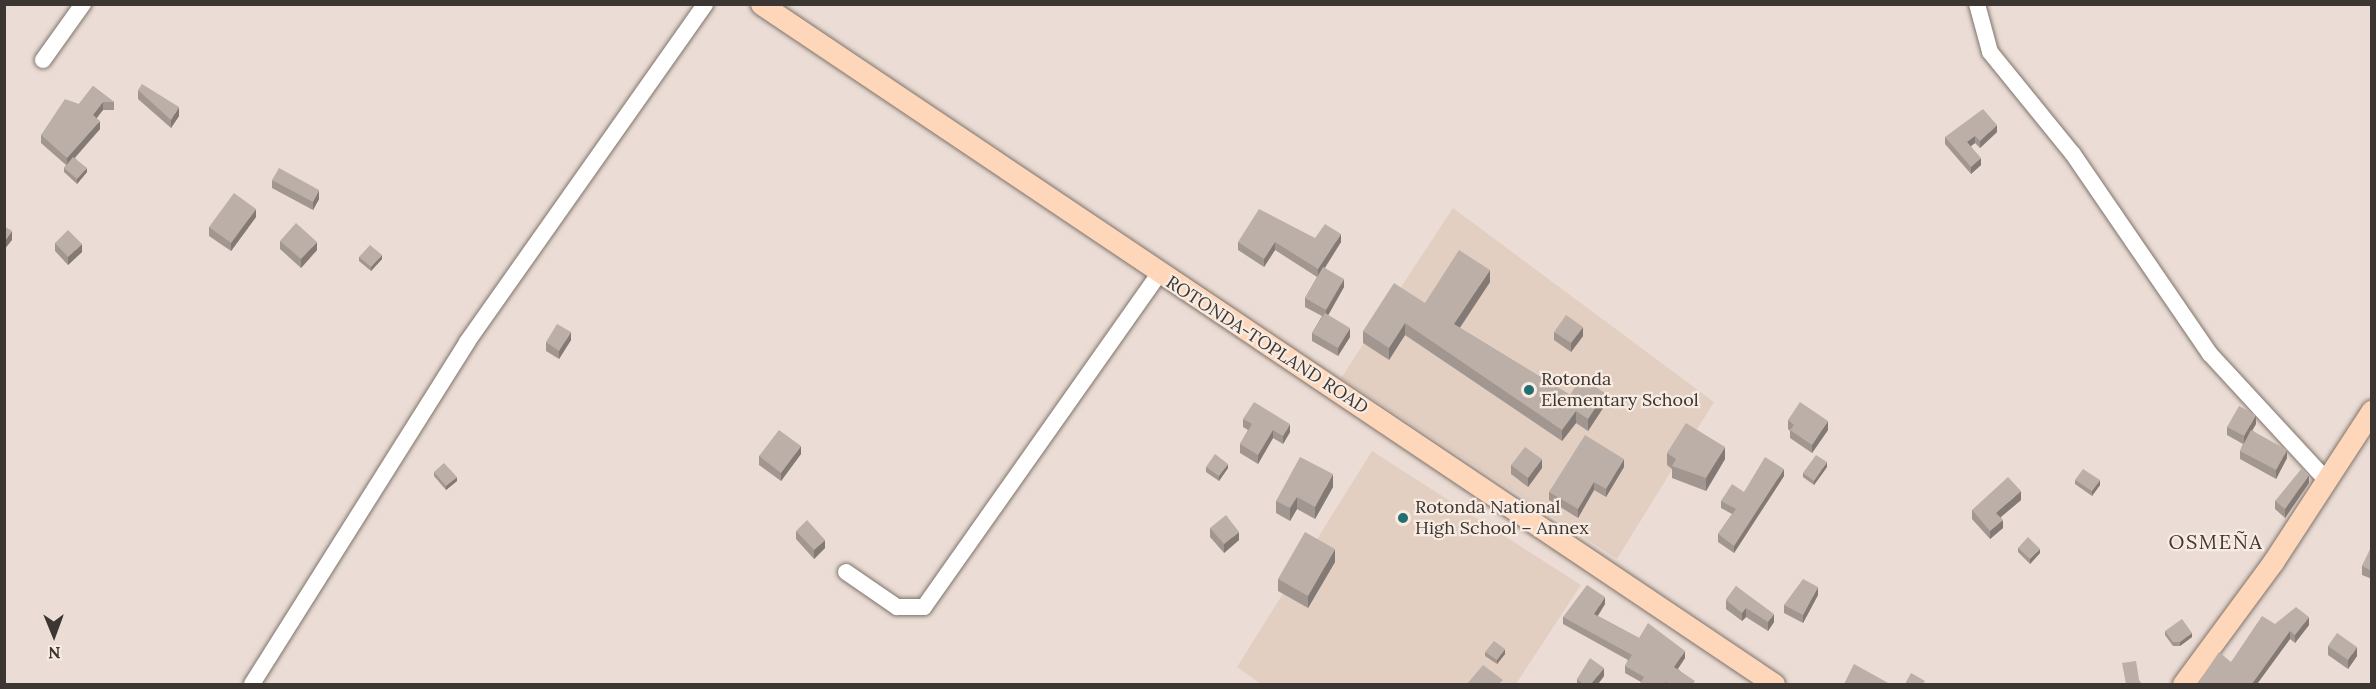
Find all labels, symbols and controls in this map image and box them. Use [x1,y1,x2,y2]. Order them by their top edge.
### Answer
street label: ROTONDA-TOPLAND ROAD [1162,271,1372,419]
place label: Rotonda Elementary School [1541,369,1699,412]
marker: Rotonda Elementary School [1522,383,1536,397]
place label: Rotonda National High School – Annex [1415,497,1589,540]
marker: Rotonda National High School – Annex [1396,511,1410,525]
district label: OSMEÑA [2169,529,2263,553]
north arrow [24,605,84,665]
text: N [48,643,61,663]

